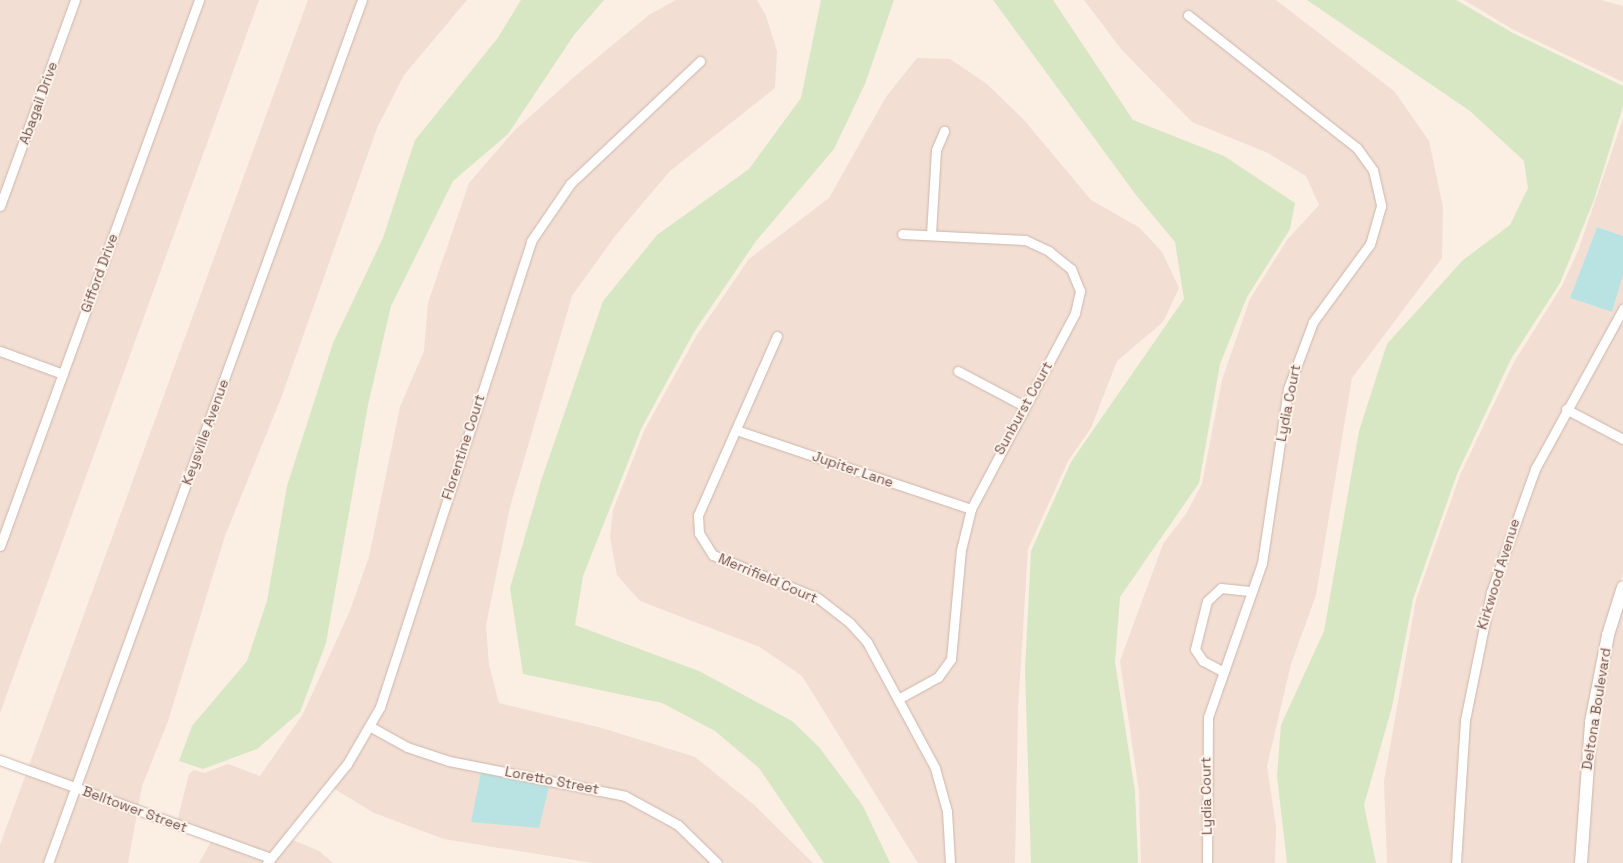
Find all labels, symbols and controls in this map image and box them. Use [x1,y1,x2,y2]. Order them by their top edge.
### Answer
street label: Abagail Drive [15,59,61,147]
street label: Gifford Drive [77,231,121,315]
street label: Sunburst Court [991,359,1055,457]
street label: Lydia Court [1272,363,1304,443]
street label: Keysville Avenue [178,377,232,487]
street label: Florentine Court [438,392,488,502]
street label: Jupiter Lane [810,447,896,491]
street label: Kirkwood Avenue [1473,516,1523,632]
street label: Merrifield Court [716,550,820,606]
street label: Deltona Boulevard [1578,647,1614,771]
street label: Lydia Court [1197,757,1215,835]
street label: Loretto Street [504,763,600,797]
street label: Belltower Street [80,782,190,836]

